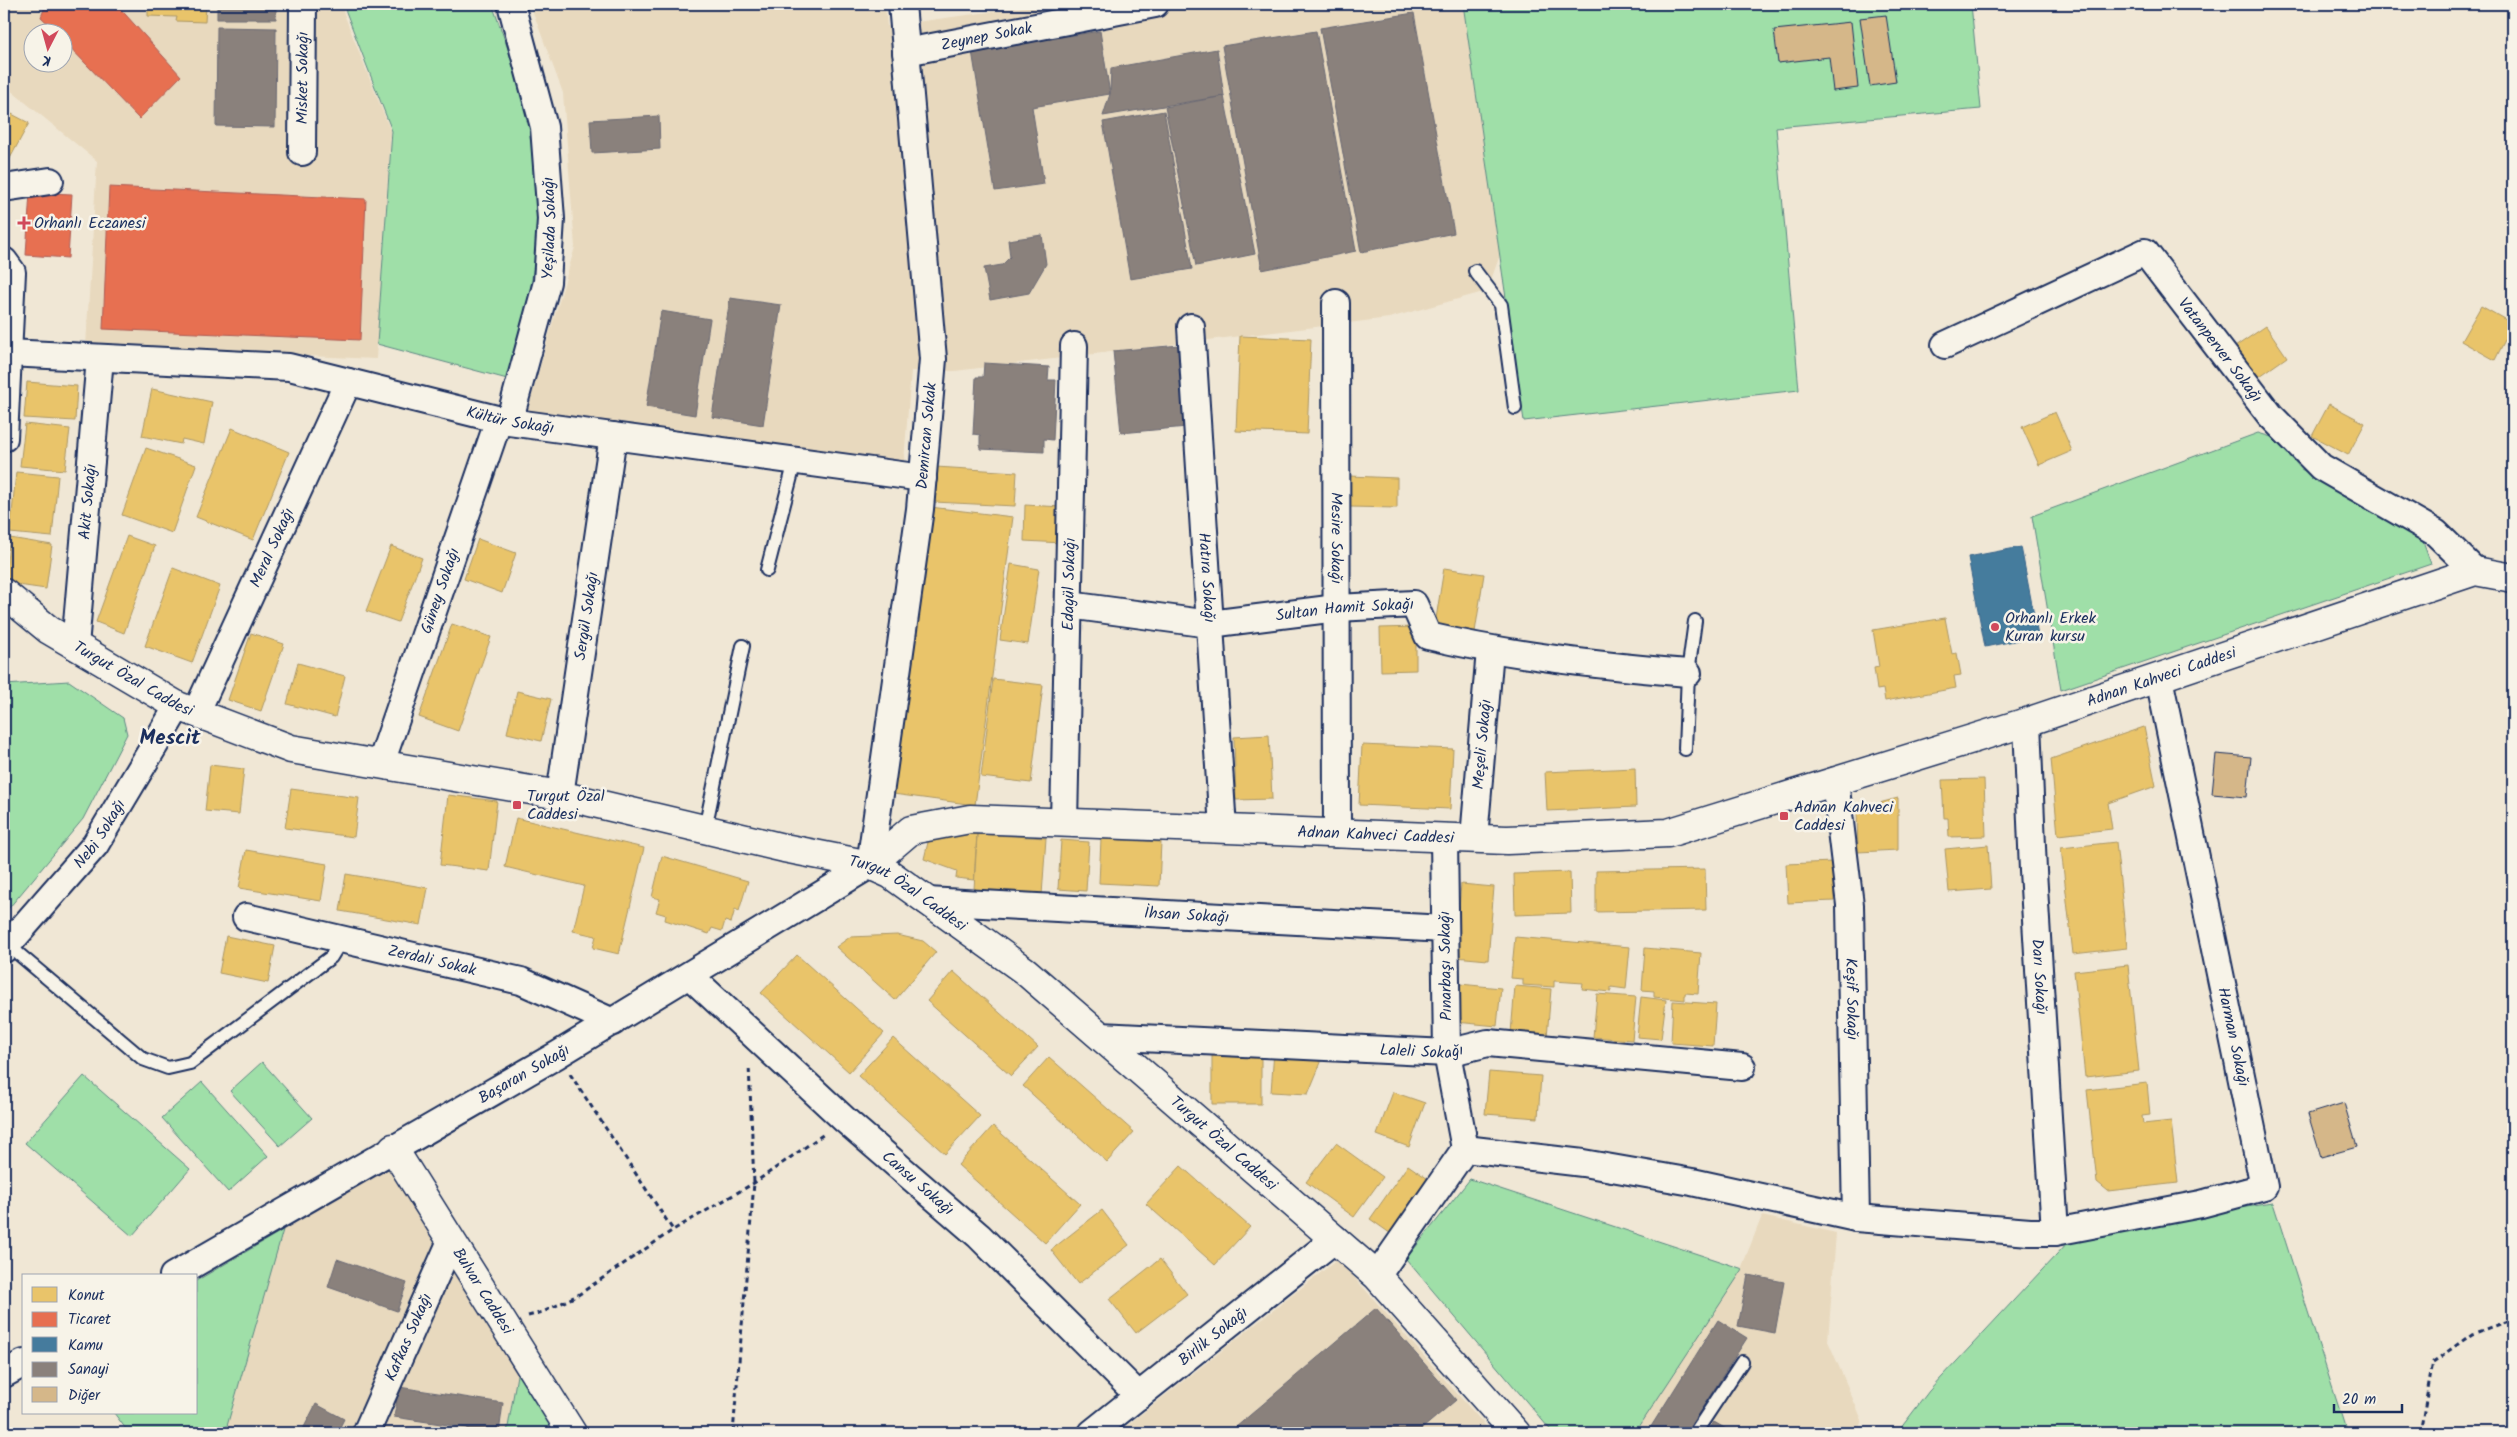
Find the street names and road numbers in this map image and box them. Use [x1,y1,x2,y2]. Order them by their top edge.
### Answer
street label: Zeynep Sokak [939,15,1035,58]
street label: Misket Sokağı [290,31,315,125]
street label: Yeşilada Sokağı [535,176,563,280]
street label: Vatanperver Sokağı [2172,292,2269,408]
street label: Demircan Sokak [909,381,943,490]
street label: Kültür Sokağı [464,399,556,440]
street label: Akit Sokağı [72,463,103,541]
street label: Mesire Sokağı [1324,492,1349,584]
street label: Meral Sokağı [243,504,301,592]
street label: Hatıra Sokağı [1192,532,1222,623]
street label: Edagül Sokağı [1056,537,1082,631]
street label: Güney Sokağı [414,544,466,637]
street label: Sergül Sokağı [568,570,605,662]
street label: Sultan Hamit Sokağı [1274,592,1415,628]
street label: Turgut Özal Caddesi [69,635,198,724]
street label: Adnan Kahveci Caddesi [2083,640,2241,714]
street label: Meşeli Sokağı [1466,698,1498,790]
street label: Nebi Sokağı [67,794,132,874]
street label: Adnan Kahveci Caddesi [1297,819,1456,850]
street label: Turgut Özal Caddesi [847,849,973,939]
street label: İhsan Sokağı [1143,900,1230,930]
street label: Pınarbaşı Sokağı [1433,911,1459,1021]
street label: Zerdali Sokak [385,938,479,983]
street label: Darı Sokağı [2025,938,2054,1015]
street label: Keşif Sokağı [1839,958,1865,1040]
street label: Harman Sokağı [2210,985,2256,1089]
street label: Laleli Sokağı [1379,1037,1466,1066]
street label: Başaran Sokağı [473,1038,575,1110]
street label: Turgut Özal Caddesi [1165,1090,1284,1198]
street label: Cansu Sokağı [876,1145,960,1222]
street label: Bulvar Caddesi [446,1243,520,1341]
street label: Kafkas Sokağı [378,1289,439,1385]
street label: Birlik Sokağı [1173,1300,1254,1372]

